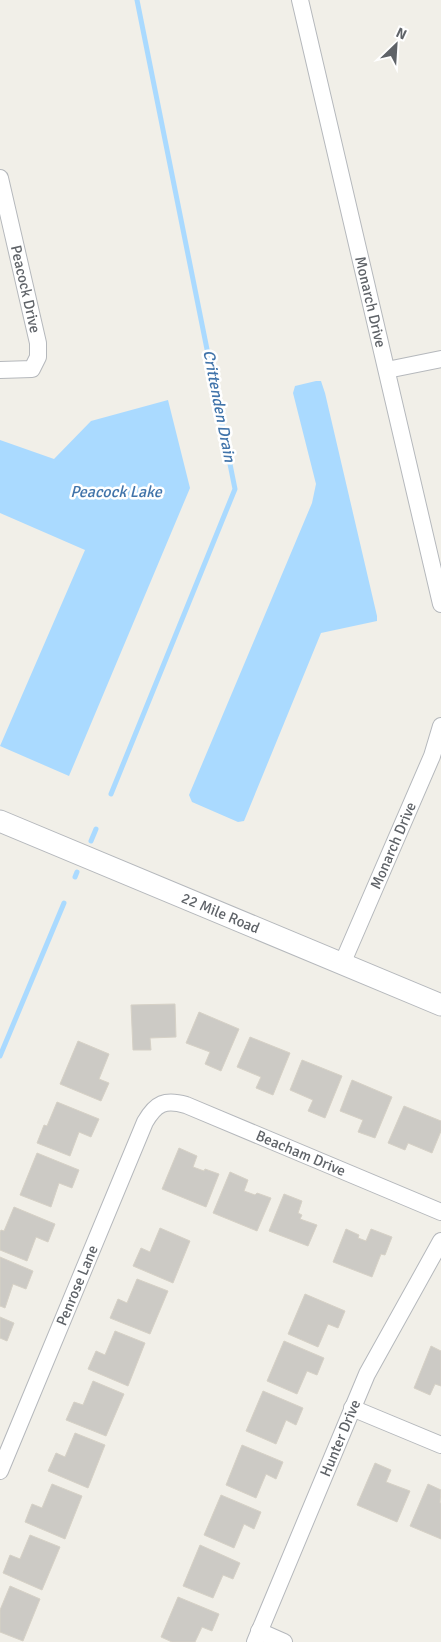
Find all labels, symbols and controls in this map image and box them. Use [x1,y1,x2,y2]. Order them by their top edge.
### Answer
north arrow [371,20,421,70]
text: N [393,24,409,43]
street label: Peacock Drive [7,243,44,335]
street label: Monarch Drive [351,254,390,349]
water label: Crittenden Drain [198,348,240,465]
water label: Peacock Lake [70,482,163,502]
street label: Monarch Drive [366,799,420,892]
street label: 22 Mile Road [179,889,262,937]
street label: Beacham Drive [253,1126,348,1180]
street label: Penrose Lane [52,1243,102,1328]
street label: Hunter Drive [316,1397,364,1479]

